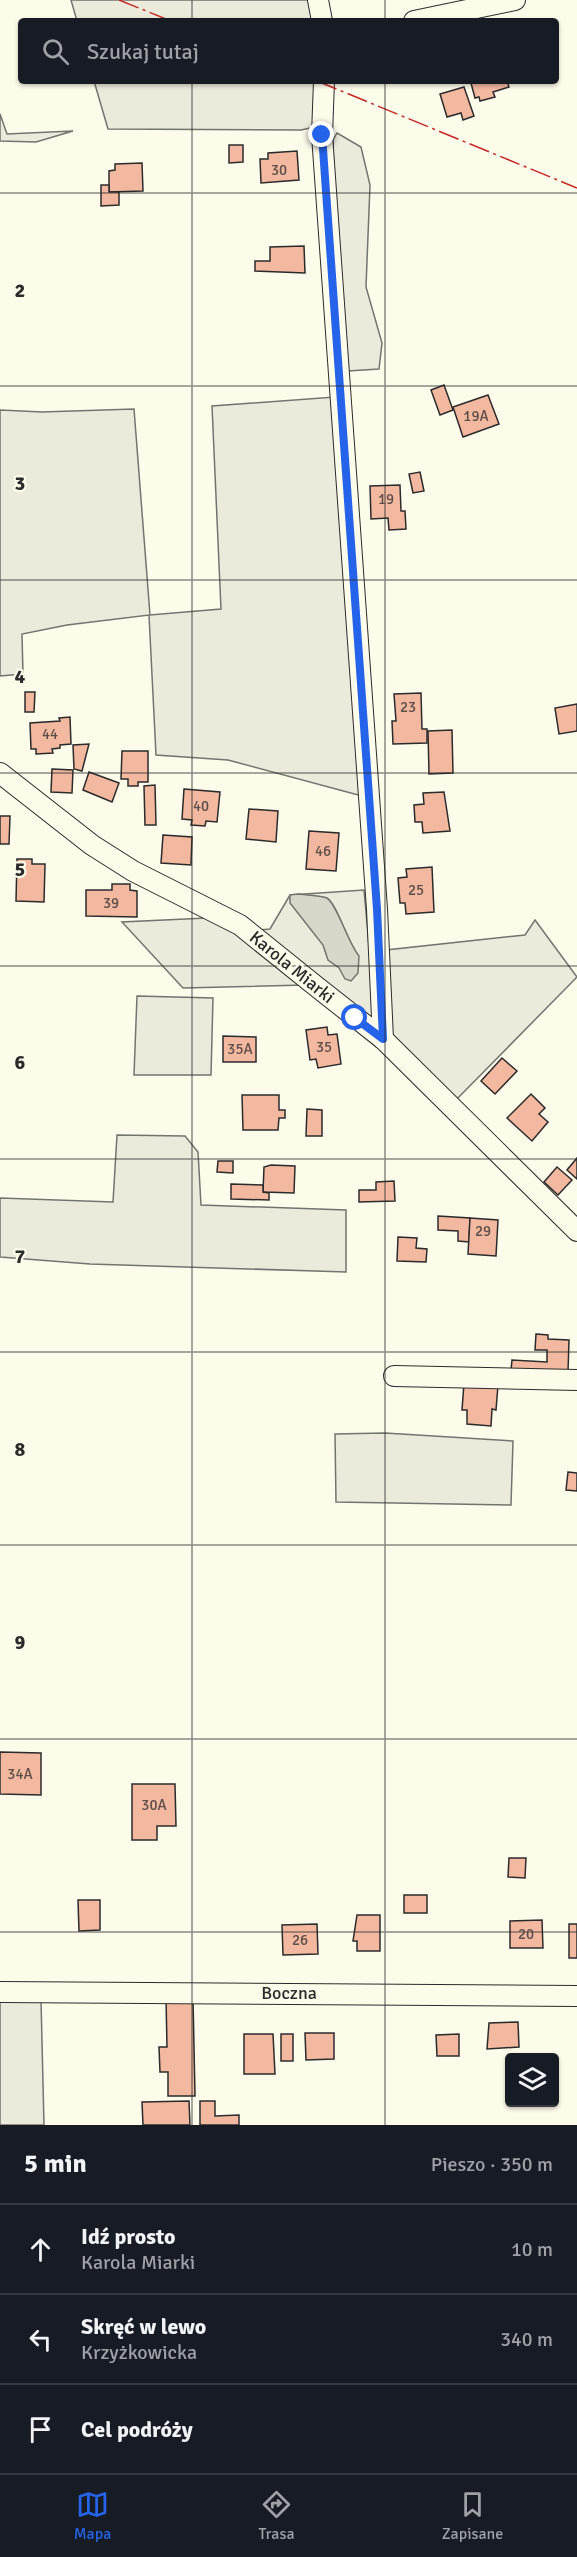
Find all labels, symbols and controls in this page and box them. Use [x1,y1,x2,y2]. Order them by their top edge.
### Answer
search box [18,18,559,84]
icon: search [39,35,72,68]
text: Szukaj tutaj [87,38,199,65]
route end [308,121,334,147]
house number: 30 [271,161,287,179]
text: 2 [15,278,25,303]
house number: 19A [463,407,489,425]
text: 3 [15,471,25,496]
house number: 19 [378,490,394,508]
text: 4 [15,664,26,689]
house number: 23 [400,698,416,716]
house number: 44 [42,725,58,743]
house number: 40 [193,797,209,815]
house number: 46 [315,842,331,860]
text: 5 [15,857,25,882]
house number: 25 [408,881,424,899]
house number: 39 [103,894,119,912]
street label: Karola Miarki [245,926,339,1008]
route start [341,1004,367,1030]
house number: 35 [316,1038,332,1056]
house number: 35A [227,1040,253,1058]
text: 6 [15,1050,26,1075]
house number: 29 [475,1222,491,1240]
text: 7 [15,1244,26,1269]
text: 8 [15,1437,26,1462]
text: 9 [15,1630,26,1655]
house number: 34A [7,1765,33,1783]
house number: 30A [141,1796,167,1814]
house number: 20 [518,1925,534,1943]
house number: 26 [292,1931,308,1949]
street label: Boczna [261,1982,317,2004]
map controls [505,2053,559,2107]
button: layers [505,2053,559,2107]
text: 5 min [24,2148,87,2180]
text: Pieszo · 350 m [431,2152,553,2177]
text: Idź prosto [81,2223,176,2250]
icon: ahead [24,2233,57,2266]
text: 10 m [511,2237,553,2262]
text: Karola Miarki [81,2250,195,2275]
text: Skręć w lewo [81,2313,206,2340]
icon: left [24,2323,57,2356]
text: 340 m [500,2327,553,2352]
text: Krzyżkowicka [81,2340,197,2365]
icon: arrive [24,2413,57,2446]
text: Cel podróży [81,2416,193,2443]
tab: Mapa [74,2488,111,2544]
tab: Trasa [259,2488,295,2544]
tab: Zapisane [442,2488,503,2544]

